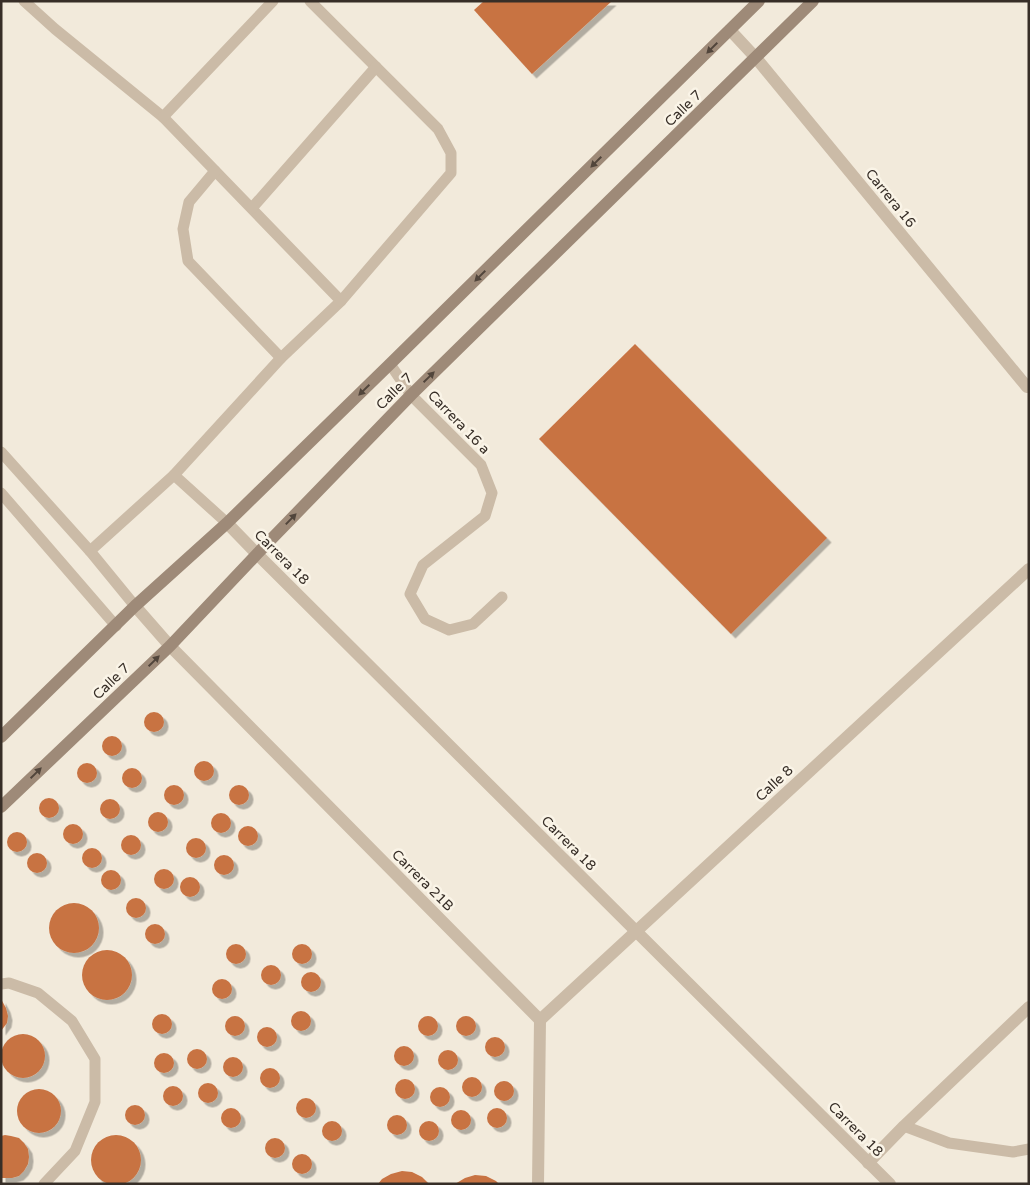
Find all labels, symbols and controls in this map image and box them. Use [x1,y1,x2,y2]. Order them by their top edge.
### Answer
one-way arrow [706,42,718,54]
street label: Calle 7 [661,87,705,130]
one-way arrow [590,156,602,168]
street label: Carrera 16 [862,166,920,231]
one-way arrow [474,270,486,282]
street label: Calle 7 [372,369,416,413]
one-way arrow [423,372,435,384]
one-way arrow [358,384,370,396]
street label: Carrera 16 a [424,387,493,458]
one-way arrow [285,513,297,525]
street label: Carrera 18 [251,526,313,588]
one-way arrow [147,655,159,667]
street label: Calle 7 [89,660,133,703]
street label: Calle 8 [752,762,797,805]
one-way arrow [30,767,42,779]
street label: Carrera 18 [538,812,600,874]
street label: Carrera 21B [388,846,457,915]
street label: Carrera 18 [825,1098,887,1160]

